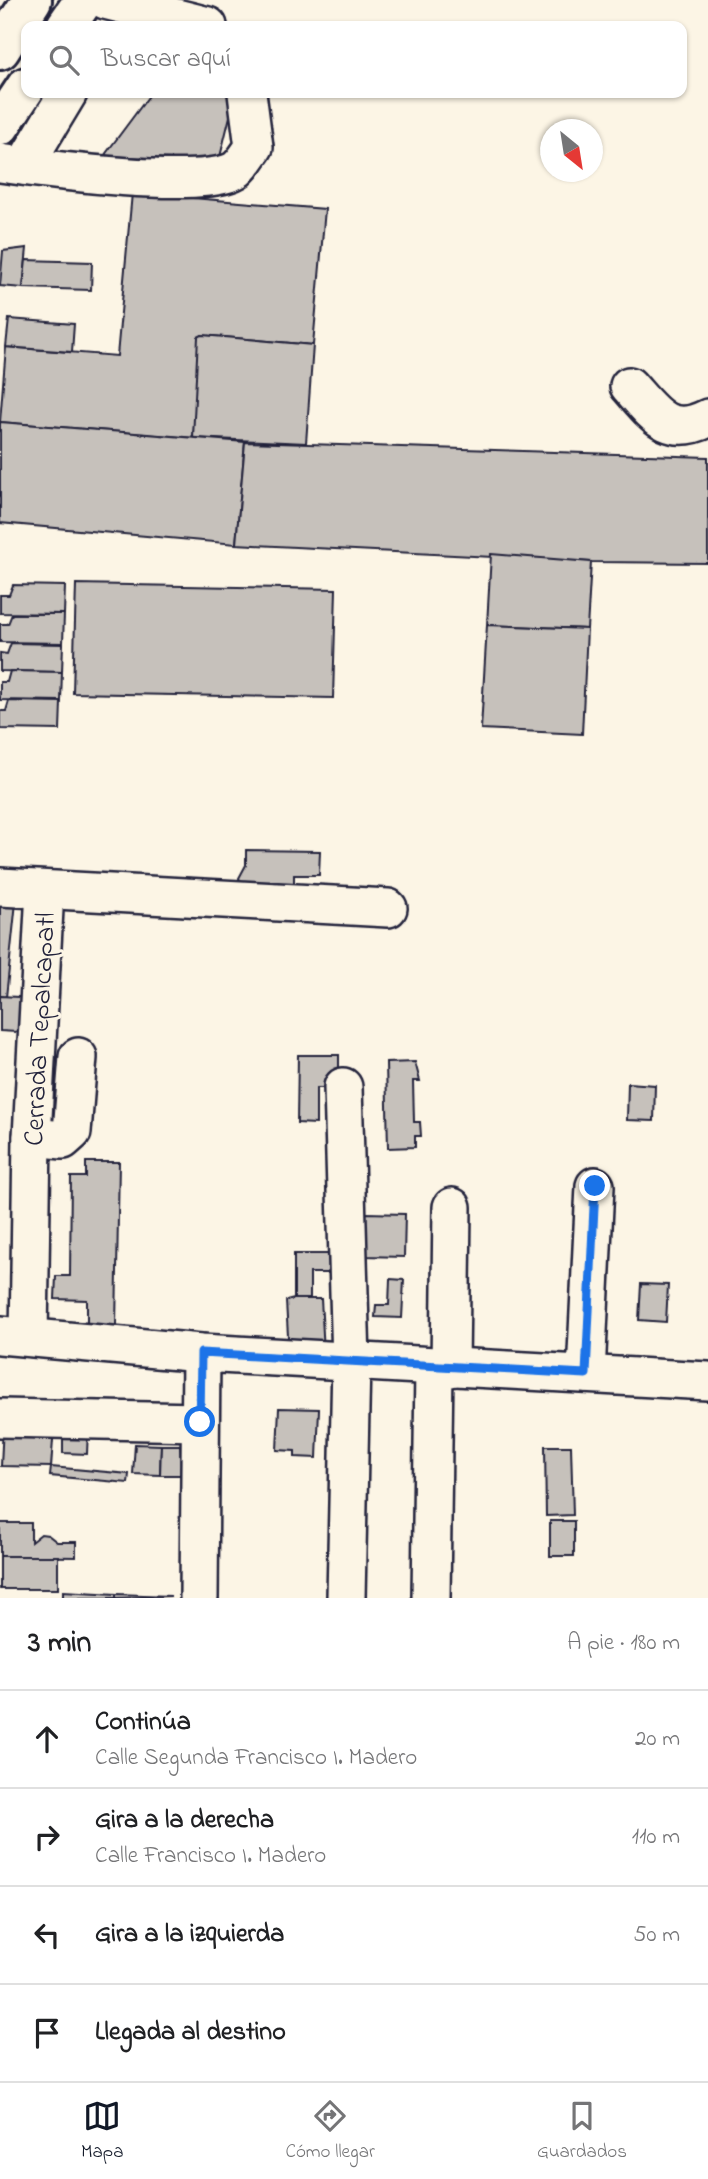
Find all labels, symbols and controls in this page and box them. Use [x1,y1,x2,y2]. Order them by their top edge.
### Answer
search box [21,21,687,98]
icon: search [45,41,83,79]
text: Buscar aquí [101,41,231,79]
north arrow [540,119,603,182]
street label: Cerrada Tepalcapatl [15,911,68,1147]
route end [579,1170,610,1201]
route start [184,1406,215,1437]
text: 3 min [28,1622,91,1666]
text: A pie · 180 m [567,1627,680,1660]
text: Continúa [95,1704,191,1742]
icon: ahead [28,1720,66,1758]
text: 20 m [635,1723,680,1756]
text: Calle Segunda Francisco I. Madero [95,1742,417,1775]
text: Gira a la derecha [95,1802,274,1840]
icon: right [28,1818,66,1856]
text: 110 m [632,1821,680,1854]
text: Calle Francisco I. Madero [95,1840,326,1873]
icon: left [28,1916,66,1954]
text: Gira a la izquierda [95,1916,284,1954]
text: 50 m [633,1919,680,1952]
icon: arrive [28,2014,66,2052]
text: Llegada al destino [95,2014,286,2052]
tab: Mapa [81,2097,123,2166]
tab: Cómo llegar [286,2097,375,2166]
tab: Guardados [537,2097,627,2166]

